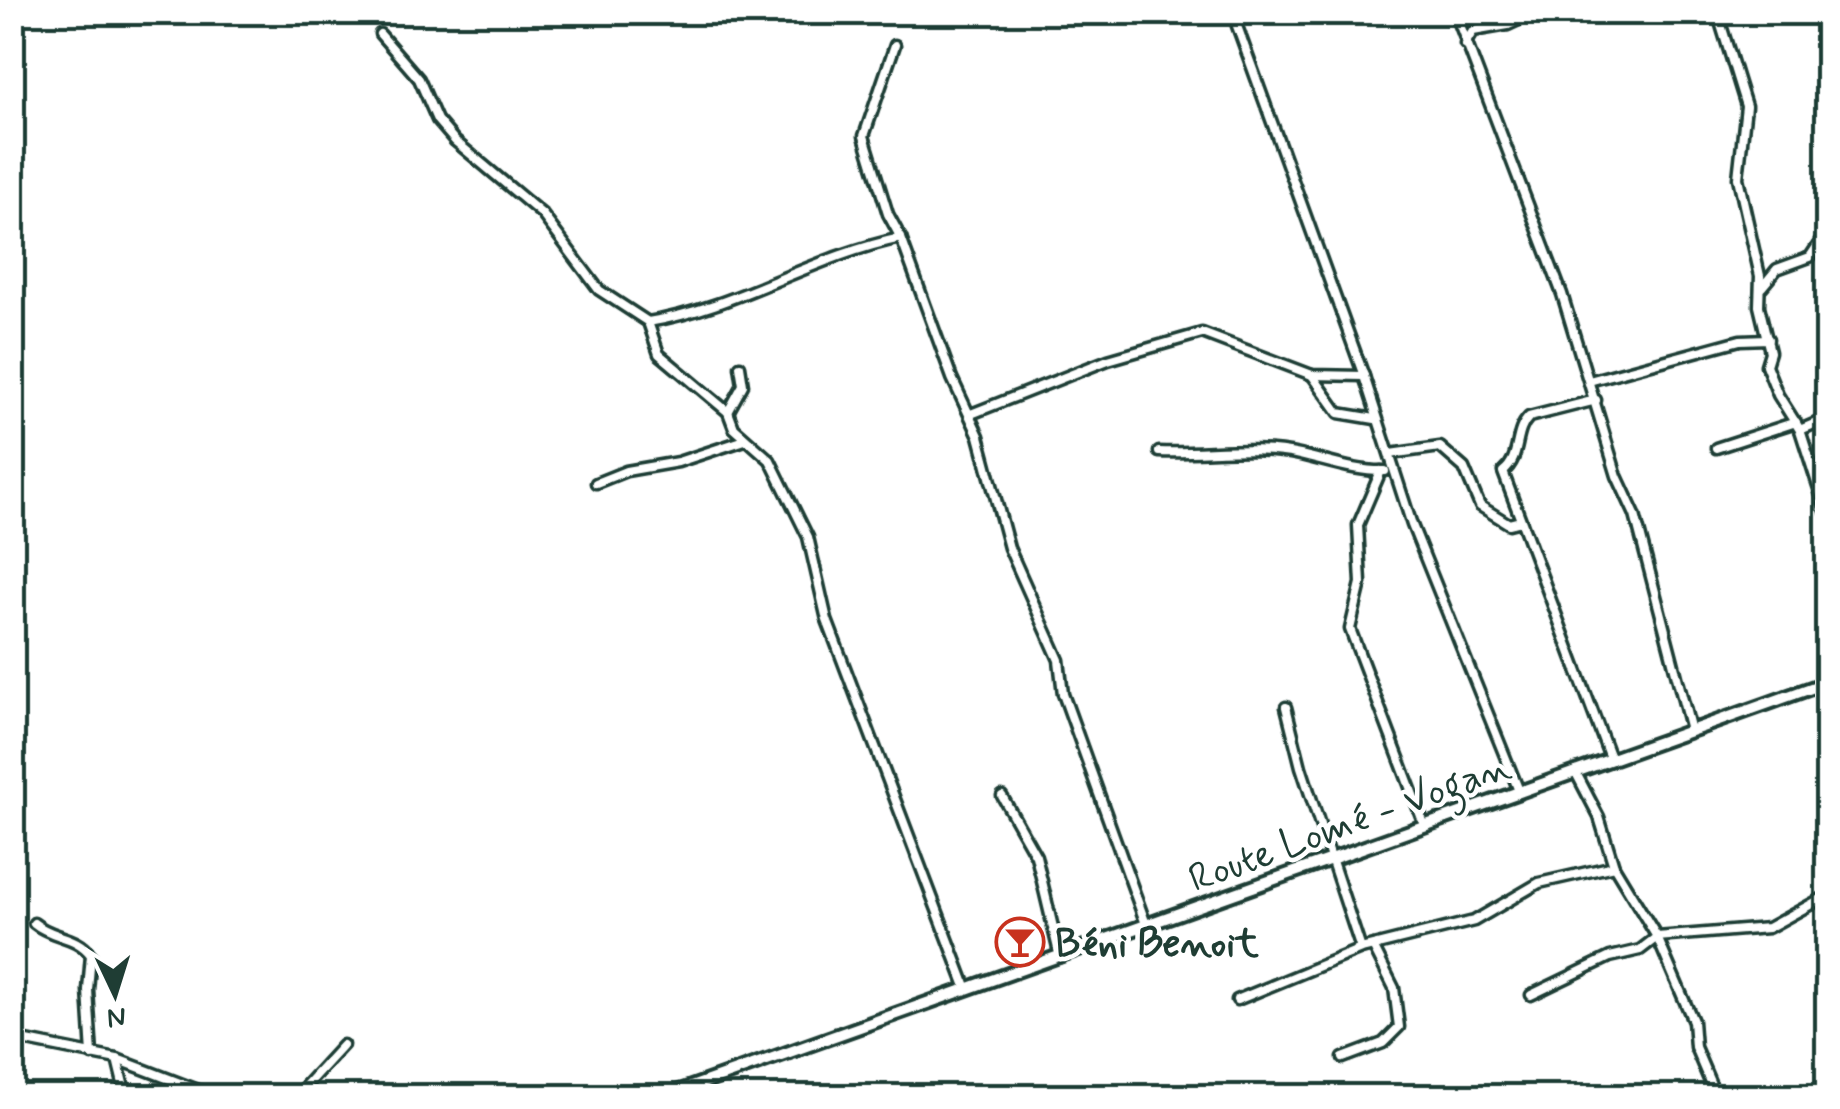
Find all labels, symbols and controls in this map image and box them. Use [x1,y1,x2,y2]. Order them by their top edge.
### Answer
street label: Route Lomé - Vogan [1182,741,1520,910]
bar icon: Béni Benoit [994,916,1046,968]
place label: Béni Benoit [1055,919,1259,971]
north arrow [65,944,165,1044]
text: N [106,997,127,1036]

